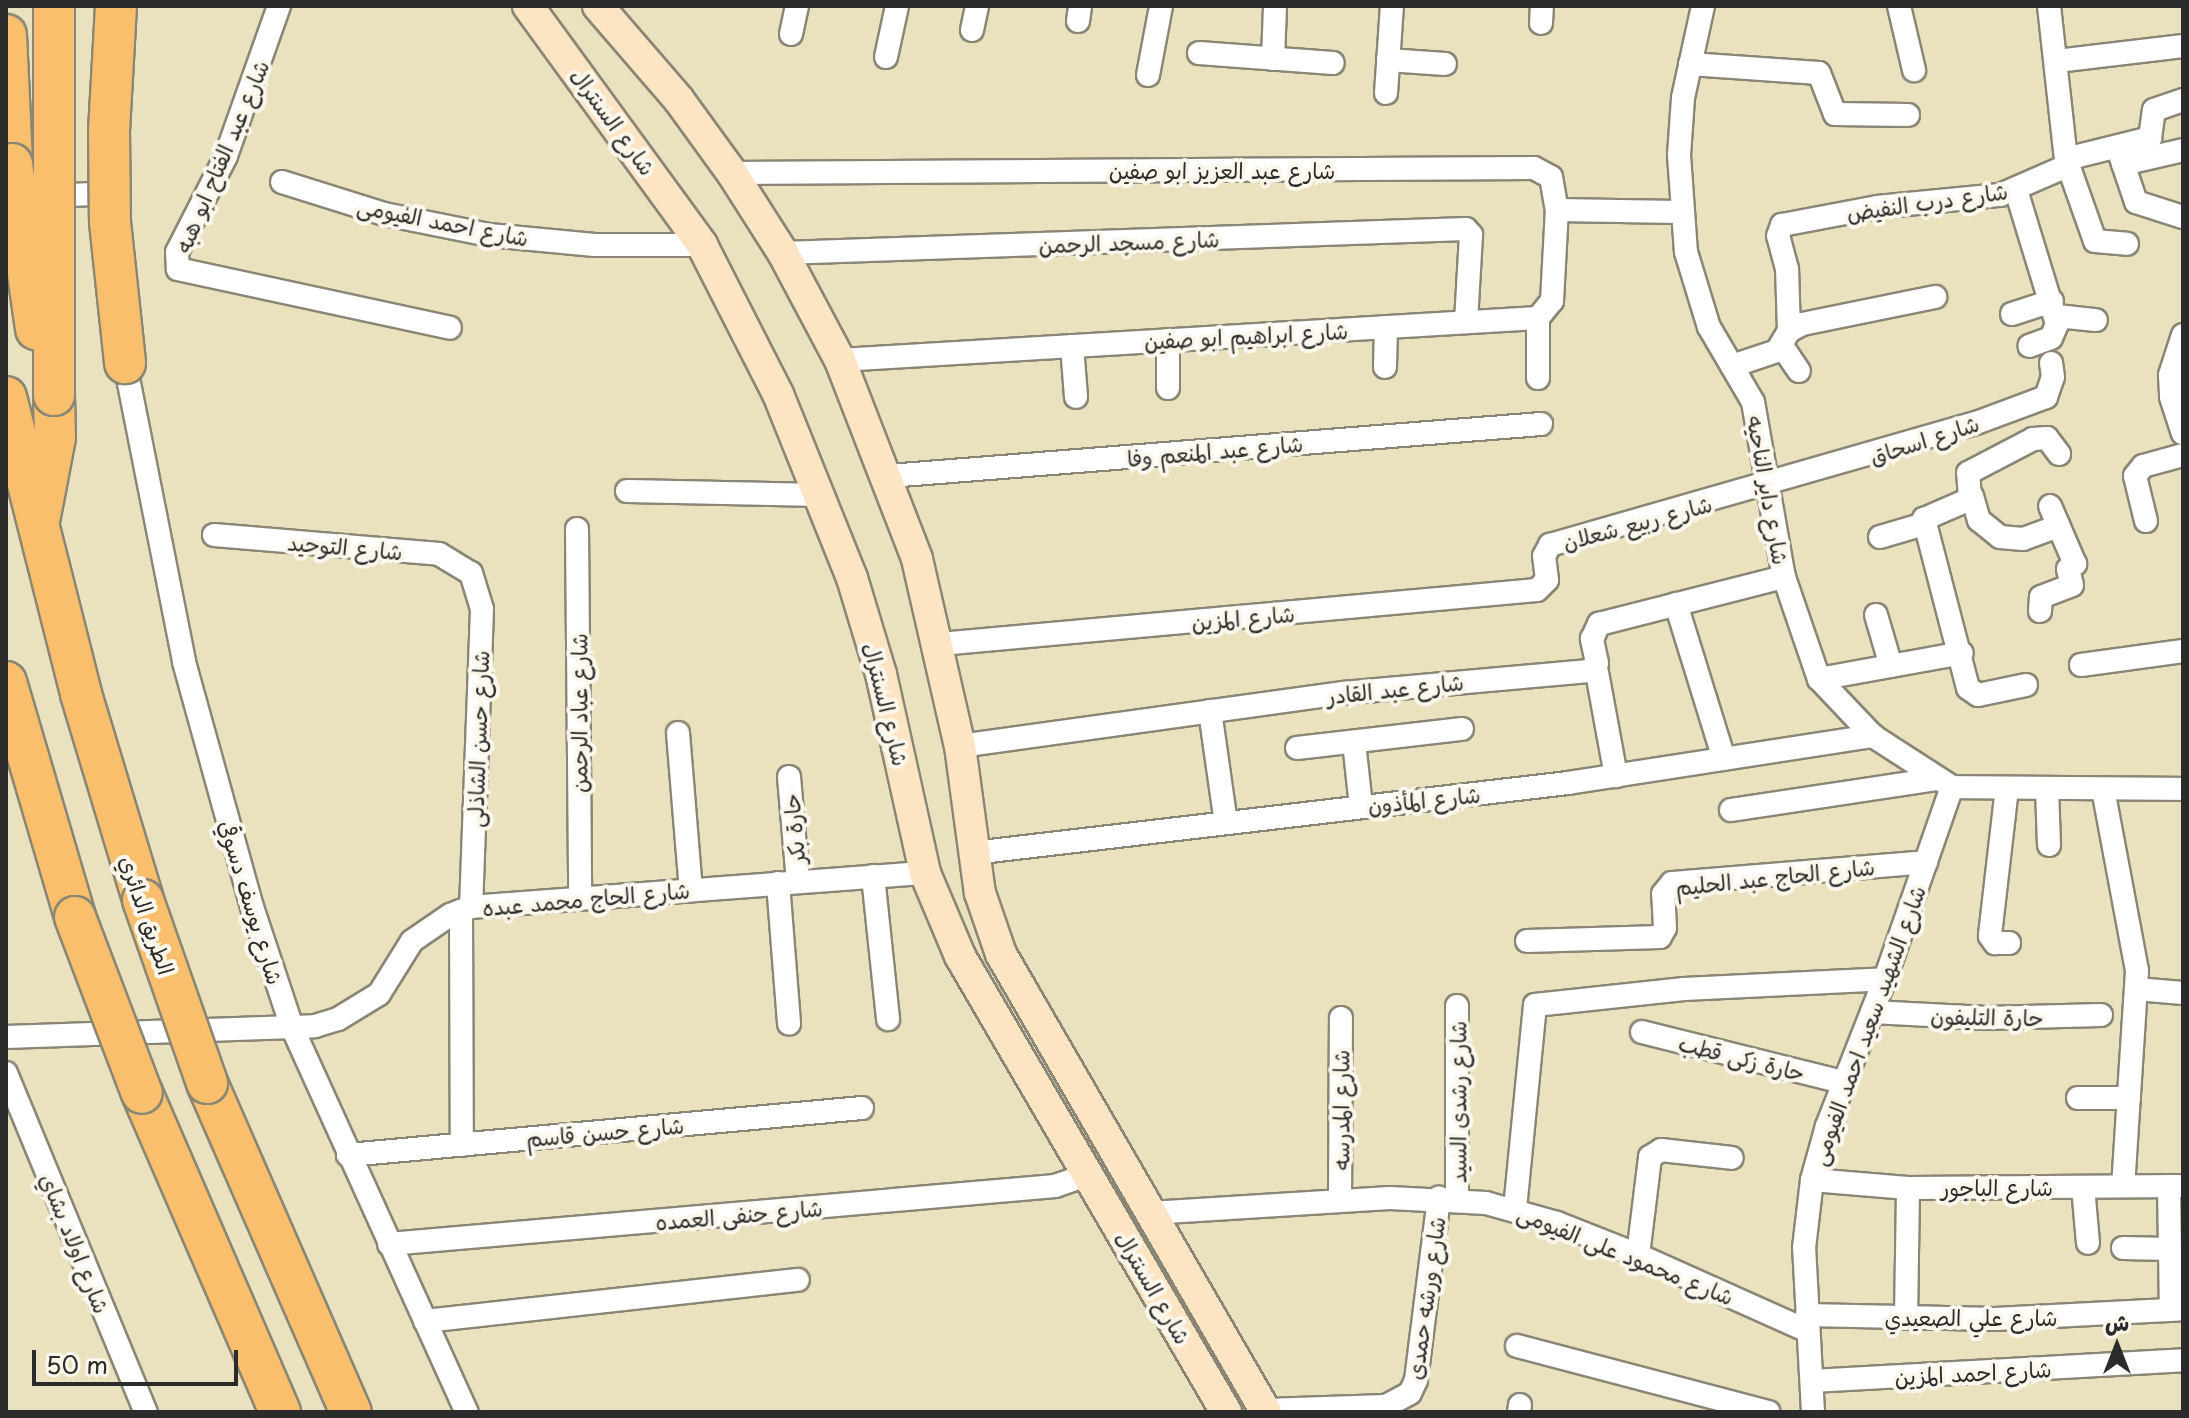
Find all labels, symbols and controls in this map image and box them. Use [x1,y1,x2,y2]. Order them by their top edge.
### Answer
street label: شارع عبد الفتاح ابو هبه [168,56,274,256]
street label: شارع السنترال [566,62,662,180]
street label: شارع عبد العزيز ابو صفين [1109,157,1335,183]
street label: شارع درب النفيض [1845,177,2009,225]
street label: شارع احمد الفيومى [355,191,531,251]
street label: شارع مسجد الرحمن [1038,225,1220,257]
street label: شارع ابراهيم ابو صفين [1143,316,1349,354]
street label: شارع اسحاق [1866,409,1982,469]
street label: شارع داير الناحيه [1743,414,1795,566]
street label: شارع عبد المنعم وفا [1126,429,1304,471]
street label: شارع ربيع شعلان [1559,489,1715,555]
street label: شارع التوحيد [286,528,404,564]
street label: شارع المزين [1190,599,1296,635]
street label: شارع عباد الرحمن [565,633,591,793]
street label: شارع السنترال [859,640,915,768]
street label: شارع حسن الشاذلى [461,650,493,828]
street label: شارع عبد القادر [1325,668,1465,708]
street label: شارع المأذون [1366,780,1482,818]
street label: حارة بكر [777,792,809,866]
street label: شارع يوسف دسوقي [214,817,290,987]
street label: الطريق الدائري [115,852,181,978]
street label: شارع الحاج عبد الحليم [1674,852,1876,900]
street label: شارع الحاج محمد عبده [481,876,691,920]
street label: شارع الشهيد سعيد احمد الفيومى [1804,882,1930,1168]
street label: حارة التليفون [1930,1002,2044,1030]
street label: شارع رشدى السيد [1444,1021,1470,1183]
street label: حارة زكى قطب [1676,1029,1808,1085]
street label: شارع المدرسه [1327,1050,1353,1170]
street label: شارع حسن قاسم [525,1111,685,1151]
street label: شارع اولاد بشاي [36,1169,116,1317]
street label: شارع الباجور [1941,1174,2053,1200]
street label: شارع حنفى العمده [654,1194,824,1234]
street label: شارع محمود على الفيومى [1514,1199,1738,1309]
street label: شارع ورشه حمدى [1400,1215,1450,1381]
street label: شارع السنترال [1111,1226,1197,1348]
street label: شارع علي الصعيدي [1884,1304,2058,1330]
text: ش [2105,1305,2129,1338]
north arrow [2077,1306,2157,1386]
scale bar [36,1334,242,1384]
text: 50 m [46,1346,108,1382]
street label: شارع احمد المزين [1894,1355,2052,1389]

